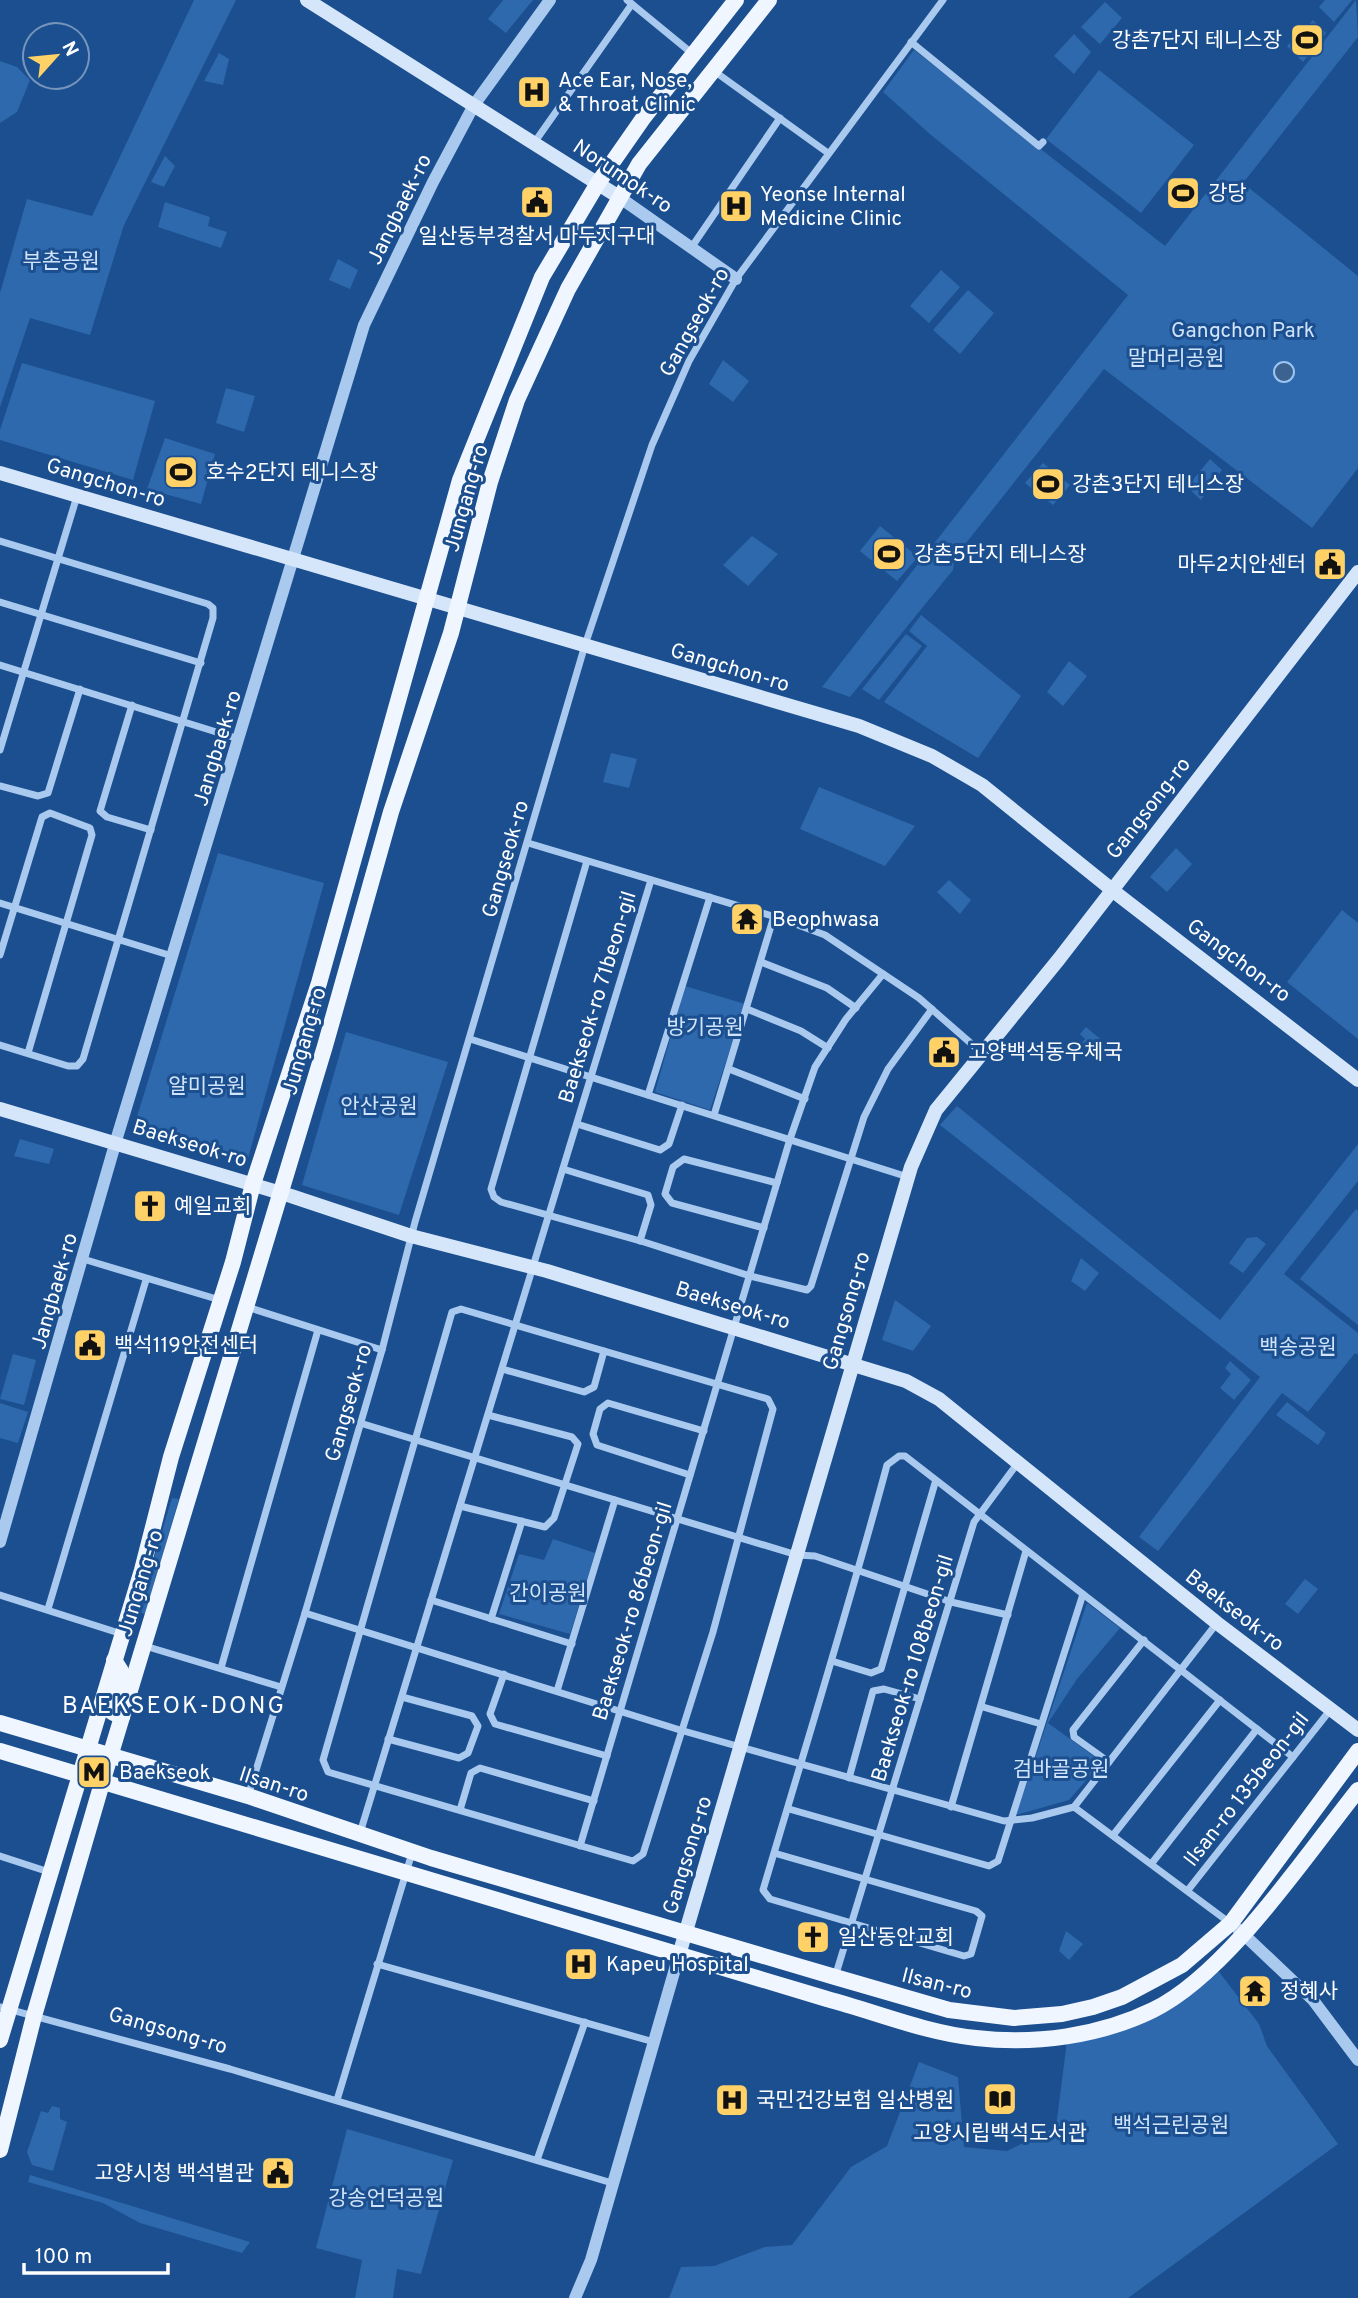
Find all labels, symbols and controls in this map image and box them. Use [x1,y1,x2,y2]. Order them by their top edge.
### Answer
north arrow [21,21,91,91]
sports icon: 강촌7단지 테니스장 [1288,21,1326,59]
place label: 강촌7단지 테니스장 [1112,28,1282,55]
text: N [56,38,83,61]
place label: Ace Ear, Nose, & Throat Clinic [558,68,696,119]
hospital icon: Ace Ear, Nose, & Throat Clinic [515,73,553,111]
street label: Norumok-ro [567,134,677,220]
street label: Jangbaek-ro [362,150,439,269]
sports icon: 강당 [1164,174,1202,212]
place label: 강당 [1208,181,1247,208]
place label: Yeonse Internal Medicine Clinic [760,182,906,233]
public building icon: 일산동부경찰서 마두지구대 [518,183,556,221]
hospital icon: Yeonse Internal Medicine Clinic [717,187,755,225]
place label: 일산동부경찰서 마두지구대 [419,224,655,251]
park label: 부촌공원 [22,249,100,276]
street label: Gangseok-ro [654,263,736,382]
park label: Gangchon Park [1171,318,1315,345]
park label: 말머리공원 [1128,346,1224,373]
street label: Jungang-ro [439,442,496,555]
street label: Gangchon-ro [43,452,168,514]
sports icon: 호수2단지 테니스장 [162,453,200,491]
place label: 호수2단지 테니스장 [206,460,378,487]
sports icon: 강촌3단지 테니스장 [1029,465,1067,503]
place label: 강촌3단지 테니스장 [1072,472,1244,499]
sports icon: 강촌5단지 테니스장 [870,535,908,573]
place label: 강촌5단지 테니스장 [914,542,1087,569]
public building icon: 마두2치안센터 [1311,545,1349,583]
place label: 마두2치안센터 [1177,552,1306,579]
street label: Gangchon-ro [667,637,792,699]
street label: Jangbaek-ro [188,687,249,810]
street label: Gangsong-ro [1101,752,1198,866]
street label: Gangseok-ro [477,798,536,921]
street label: Baekseok-ro 71beon-gil [553,888,644,1107]
temple icon: Beophwasa [728,900,766,938]
place label: Beophwasa [772,907,879,934]
street label: Gangchon-ro [1181,913,1295,1009]
street label: Jungang-ro [277,985,334,1098]
park label: 방기공원 [666,1015,744,1042]
public building icon: 고양백석동우체국 [925,1033,963,1071]
place label: 고양백석동우체국 [968,1040,1123,1067]
park label: 얄미공원 [168,1074,246,1101]
park label: 안산공원 [340,1094,418,1121]
street label: Baekseok-ro [129,1114,250,1175]
church icon: 예일교회 [131,1187,169,1225]
place label: 예일교회 [174,1194,251,1221]
street label: Jangbaek-ro [26,1230,85,1353]
street label: Gangsong-ro [818,1249,877,1374]
street label: Baekseok-ro [672,1276,793,1337]
public building icon: 백석119안전센터 [71,1326,109,1364]
place label: 백석119안전센터 [114,1333,258,1360]
park label: 백송공원 [1259,1335,1337,1362]
street label: Gangseok-ro [320,1342,379,1465]
street label: Baekseok-ro 86beon-gil [587,1499,680,1724]
street label: Jungang-ro [112,1527,170,1640]
street label: Baekseok-ro 108beon-gil [866,1552,961,1785]
street label: Baekseok-ro [1179,1564,1289,1658]
park label: 간이공원 [509,1581,587,1608]
district label: BAEKSEOK-DONG [62,1692,286,1722]
street label: Ilsan-ro 135beon-gil [1178,1707,1316,1873]
metro station icon: Baekseok [75,1753,113,1791]
park label: 검바골공원 [1013,1757,1109,1784]
place label: Baekseok [119,1760,211,1787]
street label: Ilsan-ro [235,1761,312,1809]
street label: Gangsong-ro [658,1793,719,1918]
church icon: 일산동안교회 [794,1918,832,1956]
place label: 일산동안교회 [838,1925,954,1952]
hospital icon: Kapeu Hospital [562,1945,600,1983]
place label: Kapeu Hospital [606,1952,749,1979]
street label: Ilsan-ro [898,1963,975,2006]
temple icon: 정혜사 [1236,1972,1274,2010]
place label: 정혜사 [1280,1979,1338,2006]
street label: Gangsong-ro [105,2002,230,2061]
library icon: 고양시립백석도서관 [981,2080,1019,2118]
hospital icon: 국민건강보험 일산병원 [713,2081,751,2119]
place label: 국민건강보험 일산병원 [756,2088,954,2115]
park label: 백석근린공원 [1113,2113,1229,2140]
place label: 고양시립백석도서관 [913,2121,1087,2148]
public building icon: 고양시청 백석별관 [259,2154,297,2192]
place label: 고양시청 백석별관 [95,2161,254,2188]
park label: 강송언덕공원 [328,2186,444,2213]
scale bar [24,2232,168,2276]
text: 100 m [35,2244,92,2271]

